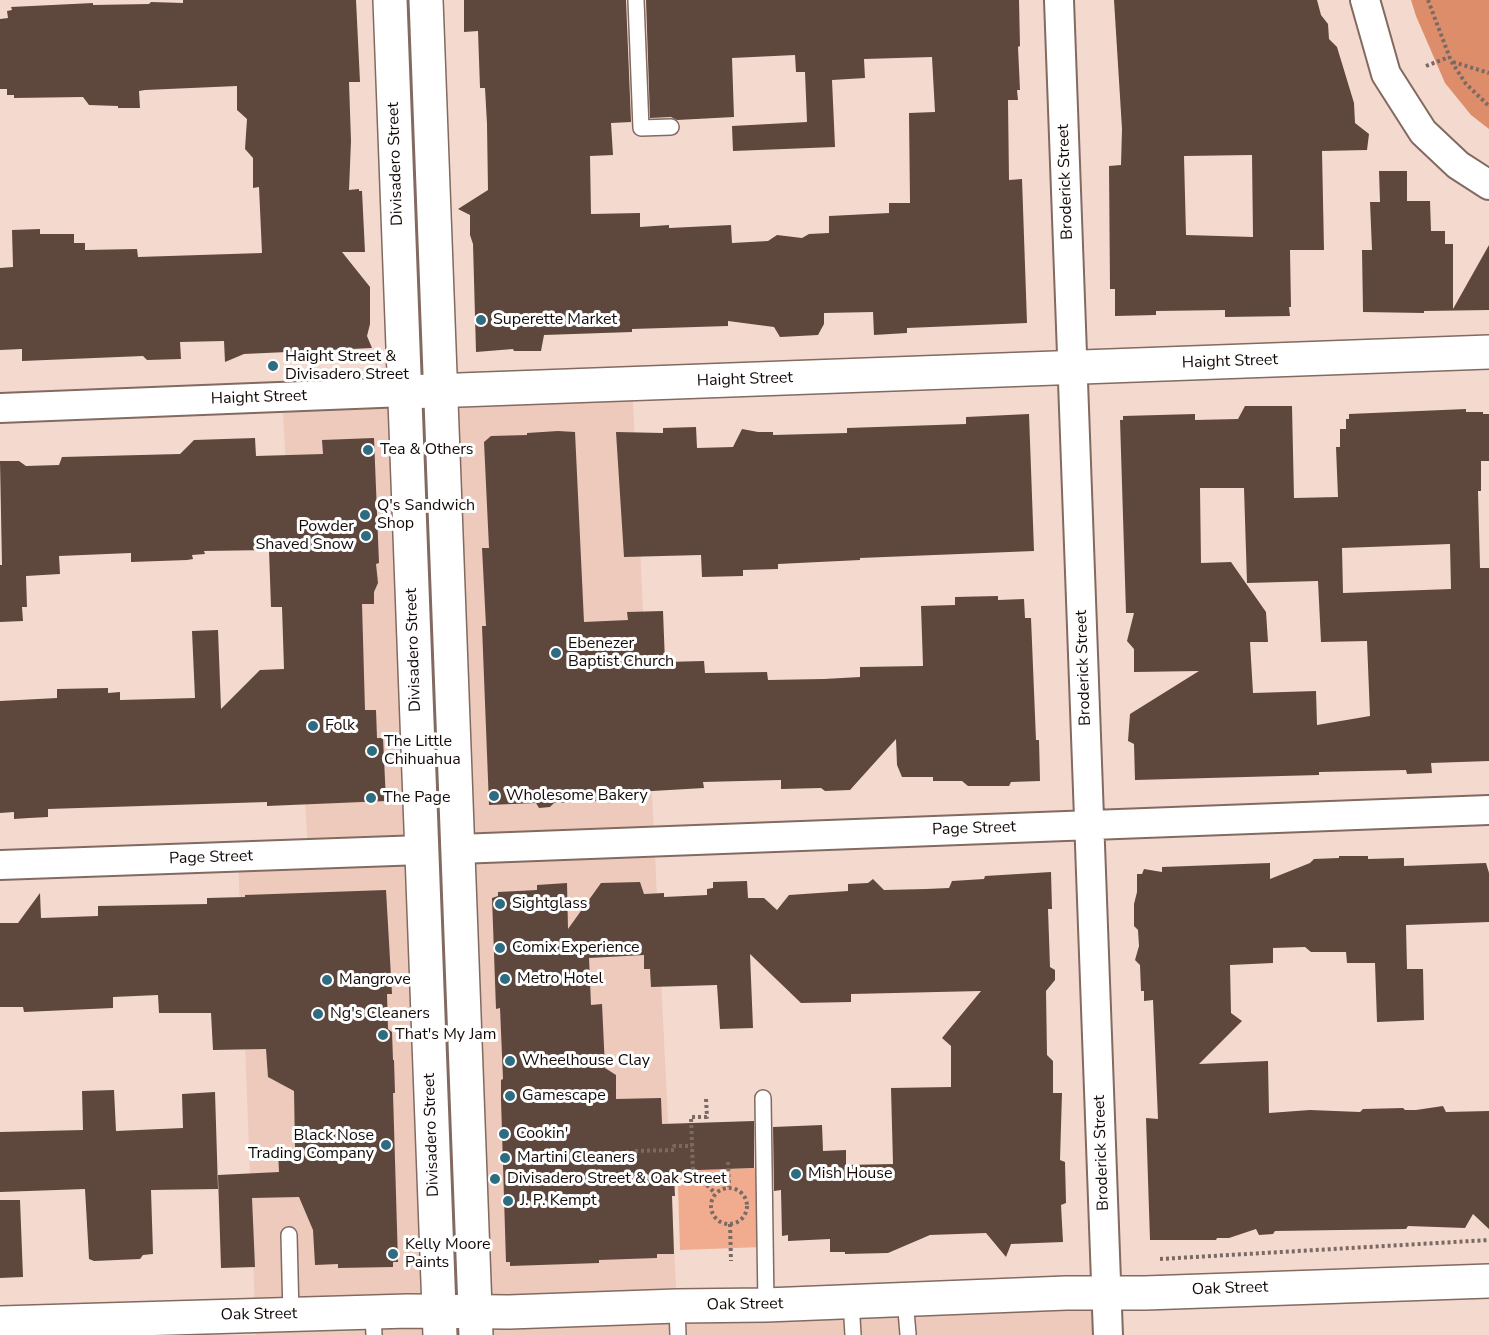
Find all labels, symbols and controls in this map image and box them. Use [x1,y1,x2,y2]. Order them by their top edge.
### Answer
street label: Divisadero Street [384,102,408,226]
street label: Broderick Street [1054,124,1078,240]
place label: Superette Market [493,310,617,330]
marker: Superette Market [474,313,488,327]
place label: Haight Street & Divisadero Street [285,347,409,385]
street label: Haight Street [1182,351,1278,373]
marker: Haight Street & Divisadero Street [266,359,280,373]
street label: Haight Street [697,369,793,391]
street label: Haight Street [211,387,307,409]
place label: Tea & Others [380,440,474,460]
marker: Tea & Others [361,443,375,457]
place label: Q's Sandwich Shop [377,496,475,534]
marker: Q's Sandwich Shop [358,508,372,522]
place label: Powder Shaved Snow [255,517,354,555]
marker: Powder Shaved Snow [359,529,373,543]
street label: Divisadero Street [402,588,426,712]
street label: Broderick Street [1072,610,1096,726]
place label: Ebenezer Baptist Church [568,634,674,672]
marker: Ebenezer Baptist Church [549,646,563,660]
place label: Folk [325,716,355,736]
marker: Folk [306,719,320,733]
place label: The Little Chihuahua [384,732,461,770]
marker: The Little Chihuahua [365,744,379,758]
place label: Wholesome Bakery [506,786,648,806]
place label: The Page [383,788,450,808]
marker: Wholesome Bakery [487,789,501,803]
marker: The Page [364,791,378,805]
street label: Page Street [932,818,1016,840]
street label: Page Street [169,847,253,869]
place label: Sightglass [512,894,588,914]
marker: Sightglass [493,897,507,911]
place label: Comix Experience [512,938,639,958]
marker: Comix Experience [493,941,507,955]
place label: Metro Hotel [517,969,603,989]
place label: Mangrove [339,970,411,990]
marker: Metro Hotel [498,972,512,986]
marker: Mangrove [320,973,334,987]
place label: Ng's Cleaners [330,1004,430,1024]
marker: Ng's Cleaners [311,1007,325,1021]
place label: That's My Jam [395,1025,497,1045]
marker: That's My Jam [376,1028,390,1042]
place label: Wheelhouse Clay [522,1051,650,1071]
marker: Wheelhouse Clay [503,1054,517,1068]
street label: Divisadero Street [420,1073,444,1197]
place label: Gamescape [522,1086,606,1106]
marker: Gamescape [503,1089,517,1103]
street label: Broderick Street [1090,1095,1114,1211]
place label: Cookin' [516,1124,568,1144]
place label: Black Nose Trading Company [248,1126,374,1164]
marker: Cookin' [497,1127,511,1141]
marker: Black Nose Trading Company [379,1138,393,1152]
place label: Martini Cleaners [517,1148,635,1168]
marker: Martini Cleaners [498,1151,512,1165]
place label: Mish House [808,1164,893,1184]
marker: Mish House [789,1167,803,1181]
place label: Divisadero Street & Oak Street [507,1169,727,1189]
marker: Divisadero Street & Oak Street [488,1172,502,1186]
place label: J. P. Kempt [520,1191,597,1211]
marker: J. P. Kempt [501,1194,515,1208]
place label: Kelly Moore Paints [405,1235,491,1273]
marker: Kelly Moore Paints [386,1247,400,1261]
street label: Oak Street [1191,1278,1269,1300]
street label: Oak Street [707,1295,783,1315]
street label: Oak Street [221,1305,297,1325]

